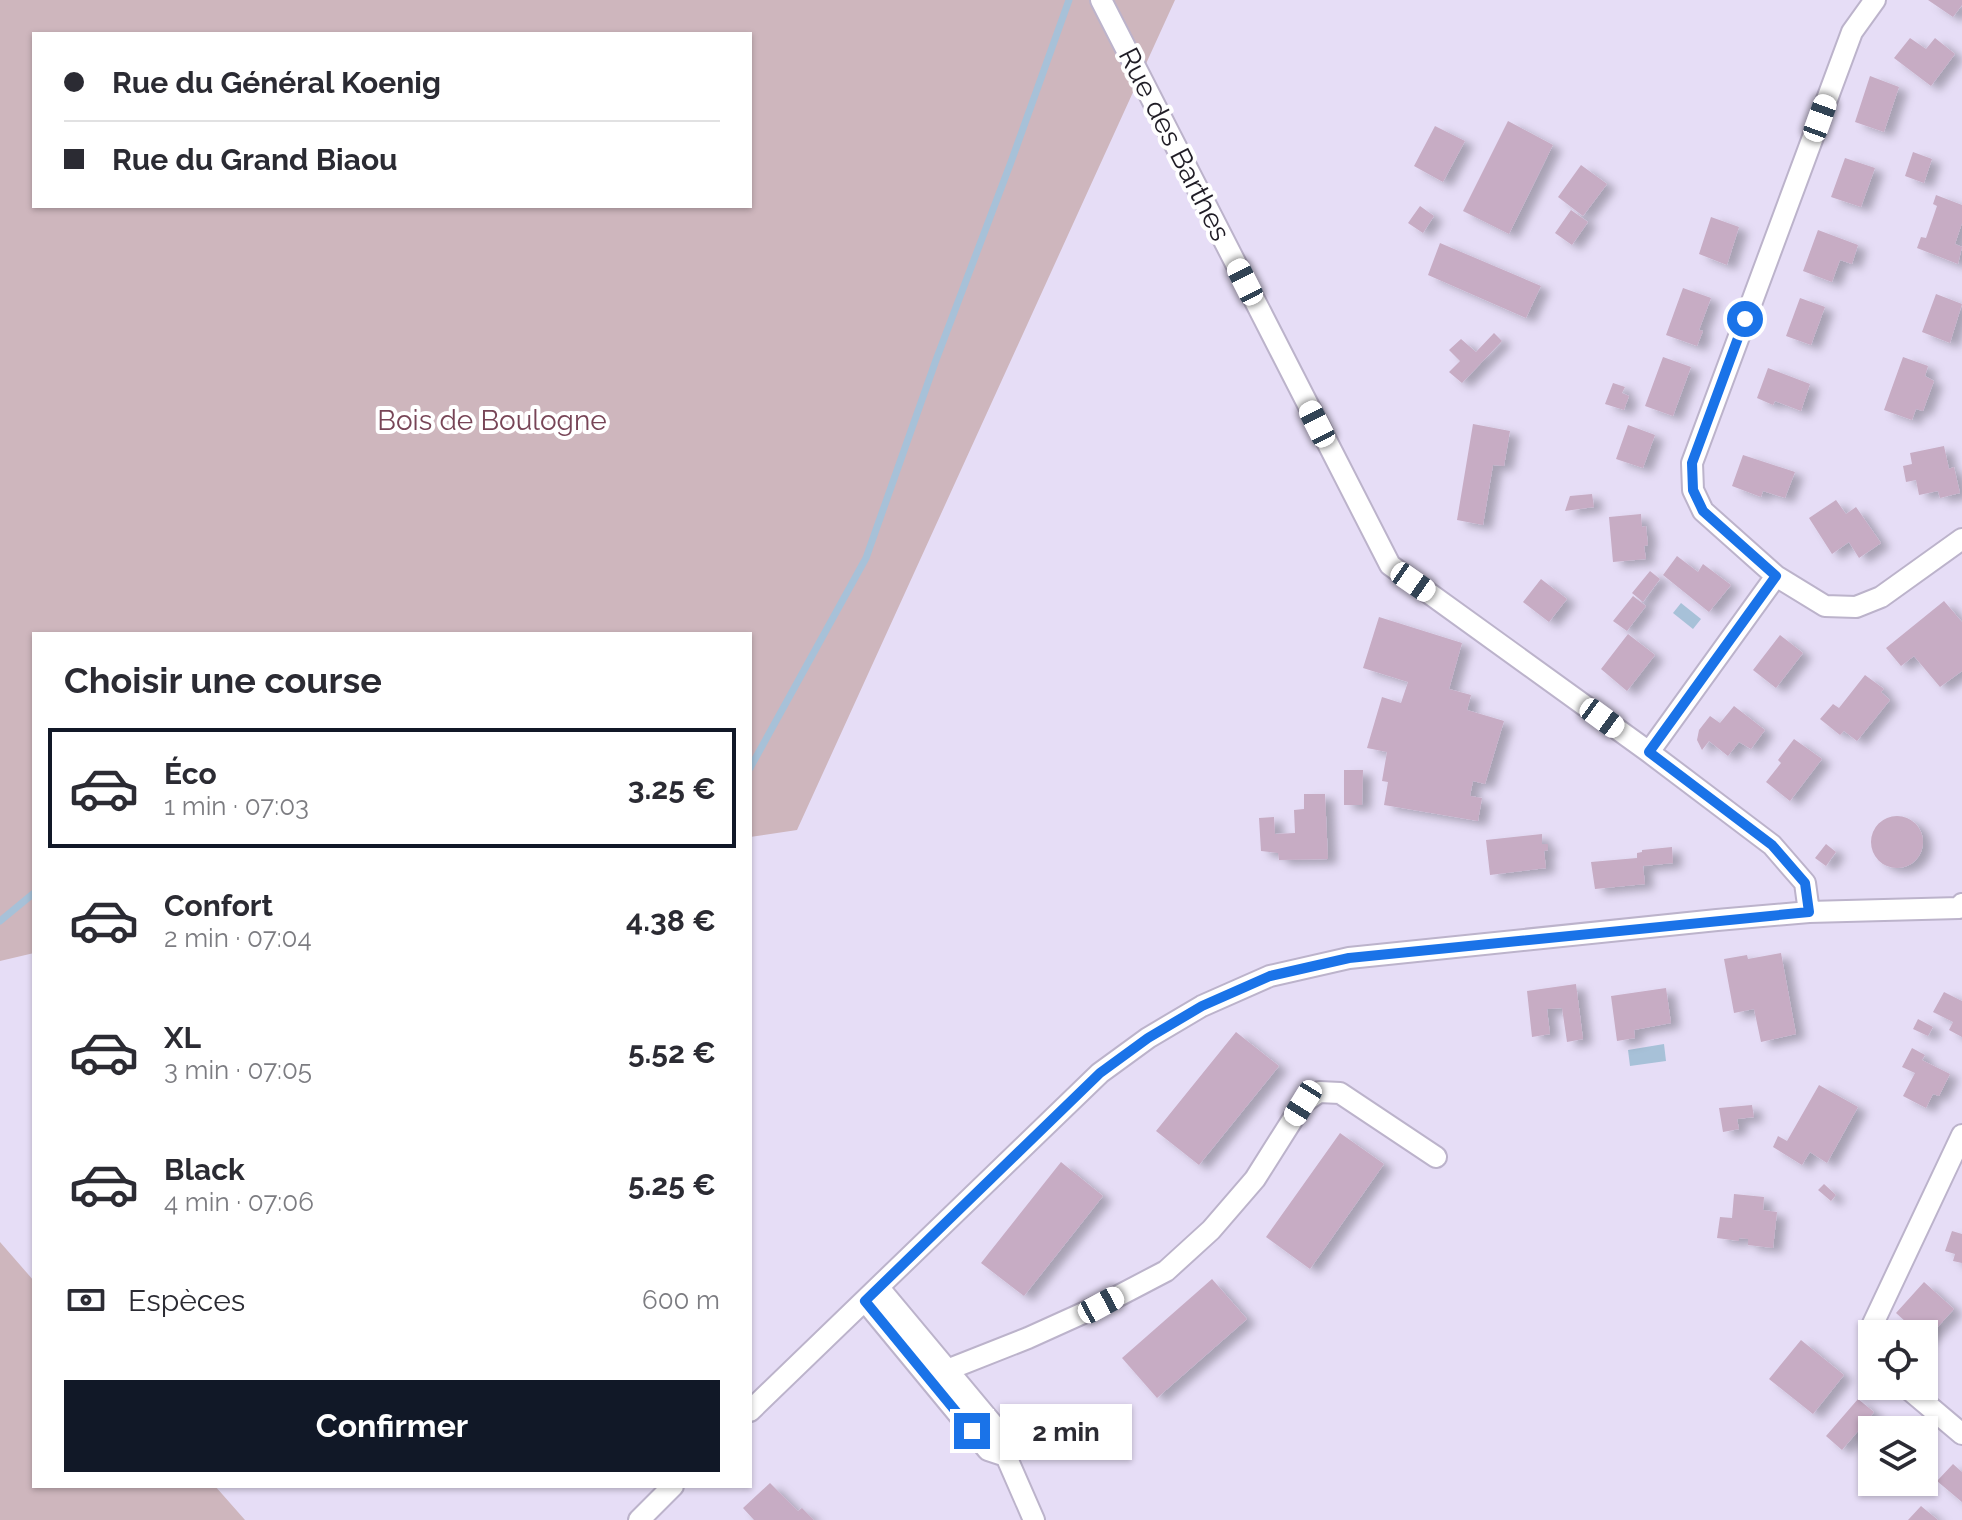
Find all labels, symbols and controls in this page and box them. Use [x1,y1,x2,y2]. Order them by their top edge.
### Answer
street label: Rue des Barthes [1112,42,1237,246]
text: Rue du Général Koenig [112,65,441,100]
car [1801,91,1839,145]
text: Rue du Grand Biaou [112,142,398,177]
car [1223,255,1267,309]
route start [1727,301,1763,337]
car [1295,397,1339,451]
park label: Bois de Boulogne [377,404,607,437]
car [1386,558,1440,606]
text: Choisir une course [64,659,382,701]
car [1576,694,1628,742]
icon: car [68,752,140,824]
text: Éco [164,756,217,791]
text: 3.25 € [628,771,716,806]
text: 1 min · 07:03 [164,791,309,821]
icon: car [68,884,140,956]
text: Confort [164,888,273,923]
text: 4.38 € [626,903,716,938]
text: 2 min · 07:04 [164,923,312,953]
icon: car [68,1016,140,1088]
text: XL [164,1020,201,1055]
text: 5.52 € [628,1035,716,1070]
text: 3 min · 07:05 [164,1055,312,1085]
car [1280,1076,1326,1130]
icon: car [68,1148,140,1220]
text: Black [164,1152,245,1187]
text: 5.25 € [628,1167,716,1202]
text: 4 min · 07:06 [164,1187,314,1217]
icon: cash [64,1278,108,1322]
text: Espèces [128,1283,245,1318]
car [1074,1283,1128,1327]
text: 600 m [642,1285,720,1315]
map controls [1858,1320,1938,1496]
button: locate [1858,1320,1938,1400]
button: Confirmer [64,1380,720,1472]
callout: 2 min [1000,1403,1132,1459]
route end [954,1413,990,1449]
button: layers [1858,1416,1938,1496]
text: 2 min [1032,1417,1100,1447]

